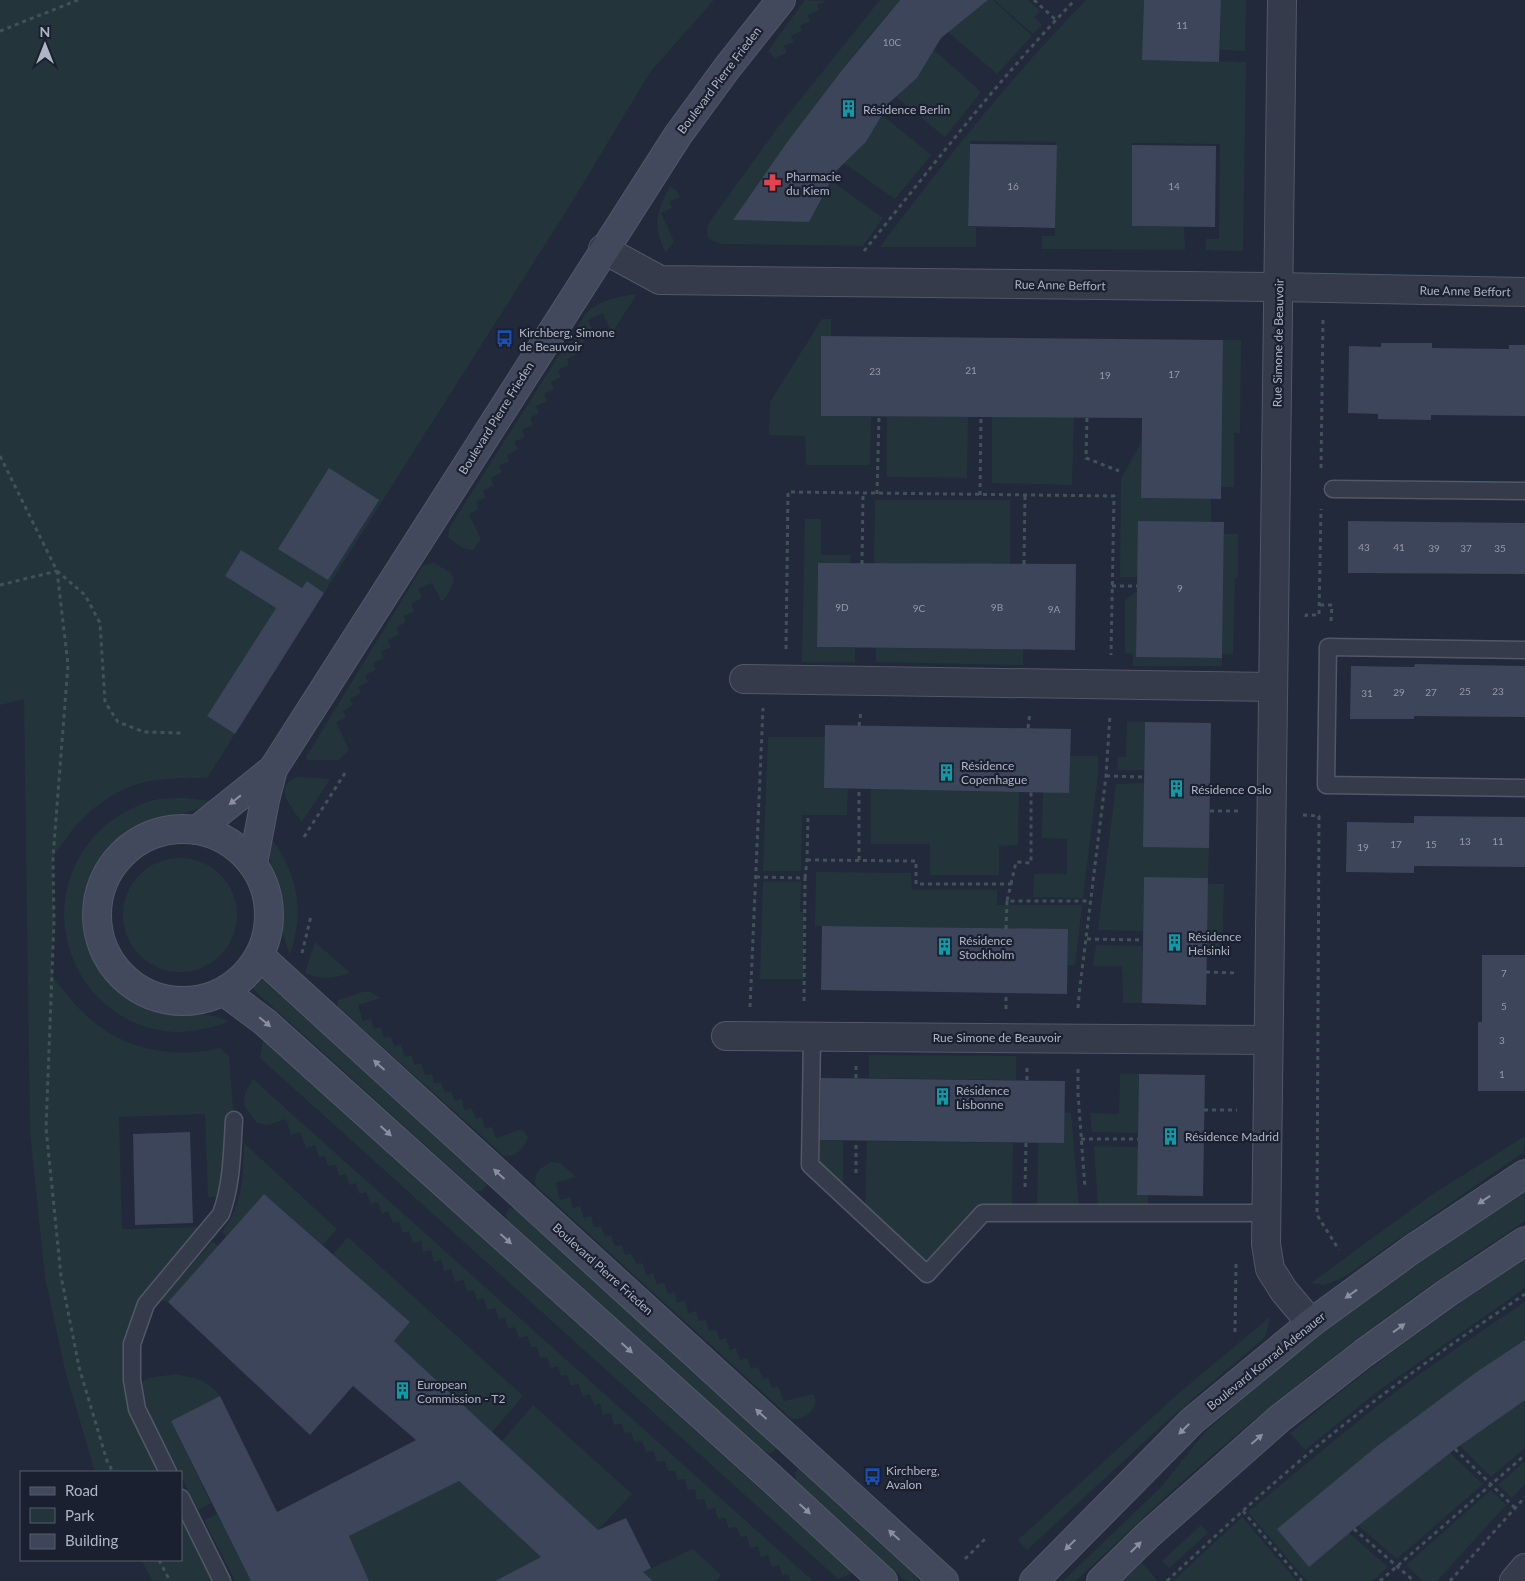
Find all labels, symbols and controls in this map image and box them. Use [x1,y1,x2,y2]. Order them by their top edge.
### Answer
house number: 11 [1176,19,1188,31]
north arrow [20,20,70,70]
text: N [40,23,50,40]
street label: Boulevard Pierre Frieden [674,24,764,136]
house number: 10C [883,36,901,48]
building icon: Résidence Berlin [839,99,859,119]
place label: Résidence Berlin [863,102,950,117]
place label: Pharmacie du Kiem [786,169,841,198]
pharmacy icon: Pharmacie du Kiem [762,173,782,193]
house number: 16 [1007,180,1019,192]
house number: 14 [1168,180,1180,192]
street label: Rue Anne Beffort [1014,277,1106,293]
street label: Rue Simone de Beauvoir [1269,278,1287,407]
street label: Rue Anne Beffort [1419,283,1511,299]
place label: Kirchberg, Simone de Beauvoir [519,325,615,354]
bus stop icon: Kirchberg, Simone de Beauvoir [495,329,515,349]
street label: Boulevard Pierre Frieden [455,359,537,477]
house number: 21 [965,364,977,376]
house number: 23 [869,365,881,377]
house number: 17 [1168,368,1180,380]
house number: 19 [1099,369,1111,381]
house number: 43 [1358,541,1370,553]
house number: 41 [1393,541,1405,553]
house number: 39 [1428,542,1440,554]
house number: 37 [1460,542,1472,554]
house number: 35 [1494,542,1506,554]
house number: 9 [1177,582,1183,594]
house number: 9D [835,601,849,613]
house number: 9B [991,601,1003,613]
house number: 9C [913,602,926,614]
house number: 9A [1048,603,1061,615]
house number: 25 [1459,685,1471,697]
house number: 23 [1492,685,1504,697]
house number: 29 [1393,686,1405,698]
house number: 27 [1425,686,1437,698]
house number: 31 [1361,687,1373,699]
place label: Résidence Copenhague [961,758,1027,787]
building icon: Résidence Copenhague [937,762,957,782]
building icon: Résidence Oslo [1167,779,1187,799]
place label: Résidence Oslo [1191,782,1272,797]
one-way arrow [229,794,242,805]
house number: 13 [1459,835,1471,847]
house number: 11 [1492,835,1504,847]
house number: 17 [1390,838,1402,850]
house number: 15 [1425,838,1437,850]
house number: 19 [1357,841,1369,853]
place label: Résidence Helsinki [1188,929,1241,958]
place label: Résidence Stockholm [959,933,1014,962]
building icon: Résidence Helsinki [1164,933,1184,953]
building icon: Résidence Stockholm [935,937,955,957]
house number: 7 [1501,967,1507,979]
house number: 5 [1501,1000,1507,1012]
one-way arrow [258,1017,271,1028]
street label: Rue Simone de Beauvoir [933,1030,1062,1045]
house number: 3 [1499,1034,1505,1046]
one-way arrow [374,1059,386,1071]
house number: 1 [1499,1068,1505,1080]
place label: Résidence Lisbonne [956,1083,1009,1112]
building icon: Résidence Lisbonne [932,1087,952,1107]
one-way arrow [379,1125,391,1137]
building icon: Résidence Madrid [1161,1126,1181,1146]
place label: Résidence Madrid [1185,1129,1279,1144]
one-way arrow [494,1168,506,1180]
one-way arrow [1477,1196,1491,1205]
street label: Boulevard Pierre Frieden [550,1220,656,1318]
one-way arrow [500,1234,513,1245]
one-way arrow [1344,1289,1358,1299]
street label: Boulevard Konrad Adenauer [1204,1308,1329,1413]
one-way arrow [1392,1323,1406,1333]
one-way arrow [621,1342,633,1354]
place label: European Commission - T2 [417,1377,505,1406]
building icon: European Commission - T2 [393,1381,413,1401]
one-way arrow [756,1408,768,1420]
one-way arrow [1178,1423,1190,1435]
one-way arrow [1250,1433,1263,1444]
place label: Kirchberg, Avalon [886,1463,940,1492]
bus stop icon: Kirchberg, Avalon [862,1467,882,1487]
legend [20,1471,182,1561]
text: Road [65,1481,98,1499]
one-way arrow [799,1503,811,1515]
text: Park [65,1506,95,1524]
one-way arrow [888,1530,901,1541]
text: Building [65,1531,118,1549]
one-way arrow [1064,1538,1076,1550]
one-way arrow [1129,1541,1141,1553]

